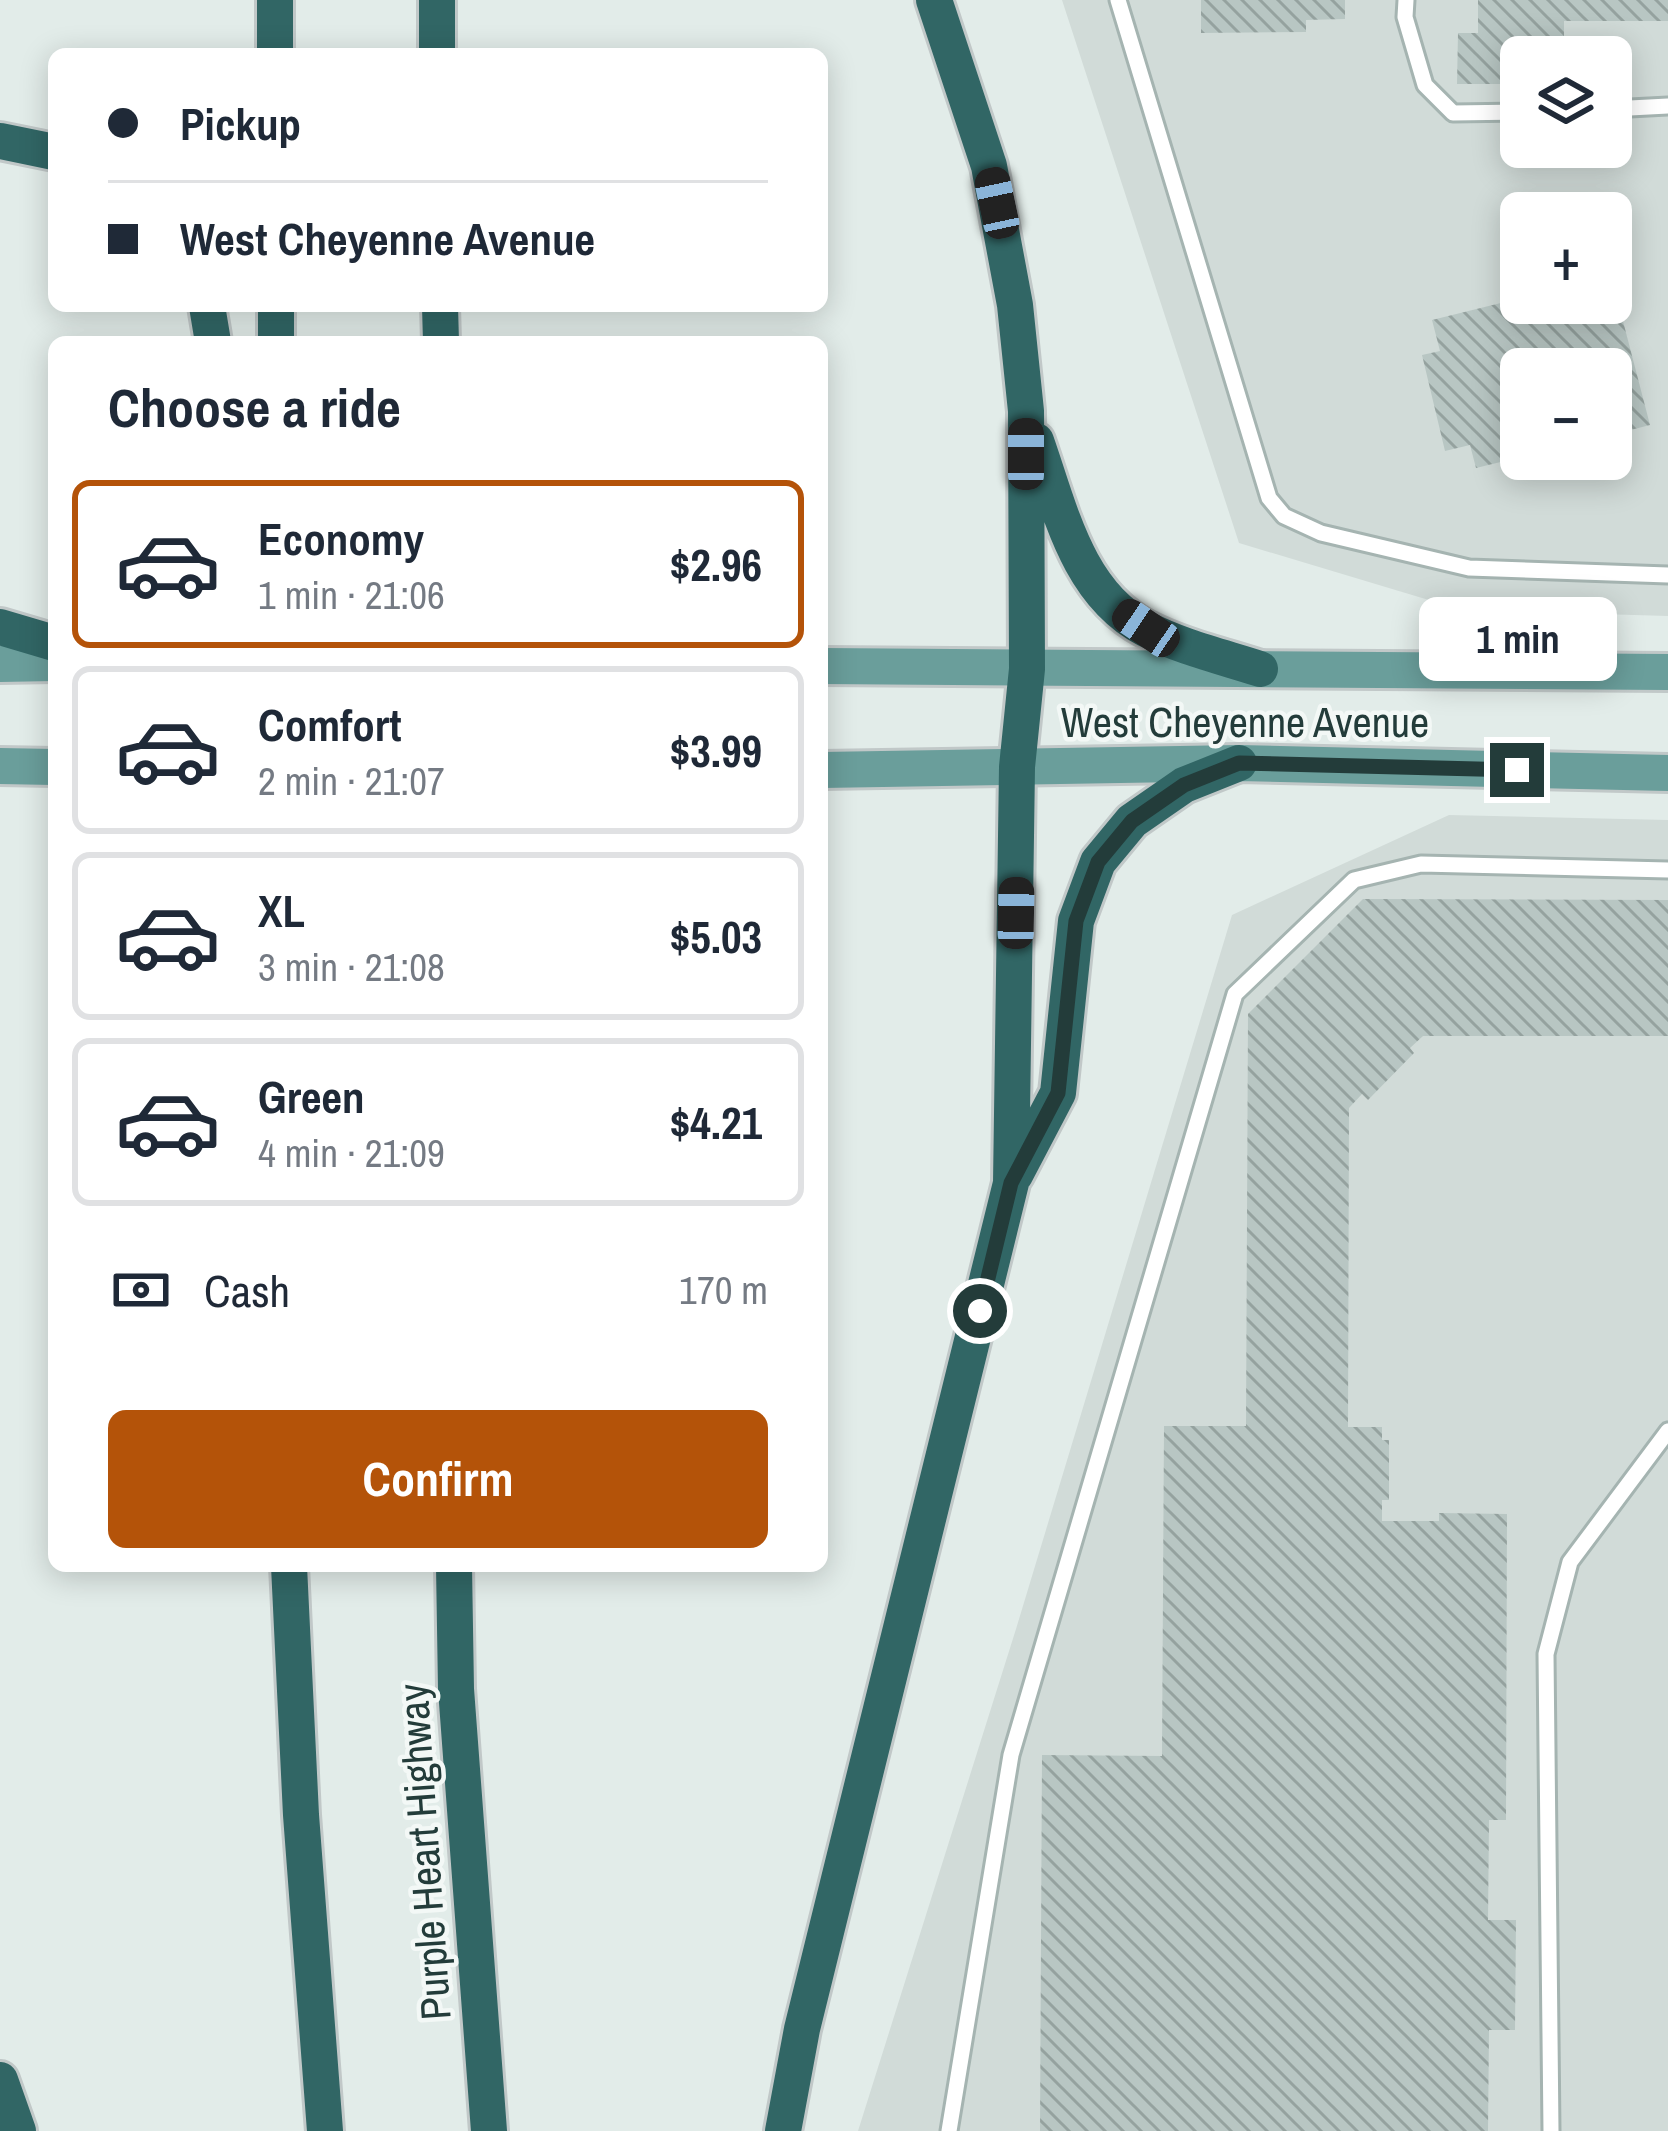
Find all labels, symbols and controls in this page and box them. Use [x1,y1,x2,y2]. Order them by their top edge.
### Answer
map controls [1500,36,1632,480]
button: layers [1500,36,1632,168]
text: Pickup [180,93,301,154]
car [972,164,1022,242]
button: + [1500,192,1632,324]
text: West Cheyenne Avenue [180,208,595,269]
button: − [1500,348,1632,480]
text: Choose a ride [108,371,401,444]
car [1008,418,1044,490]
text: Economy [258,508,424,569]
icon: car [114,510,222,618]
text: $2.96 [670,534,762,595]
text: 1 min · 21:06 [258,569,445,621]
car [1106,593,1186,663]
callout: 1 min [1418,596,1616,680]
text: 1 min [1476,613,1560,665]
text: Comfort [258,694,401,755]
street label: West Cheyenne Avenue [1061,694,1429,750]
icon: car [114,696,222,804]
text: $3.99 [670,720,762,781]
route end [1490,743,1544,797]
text: 2 min · 21:07 [258,755,445,807]
car [997,877,1035,949]
text: XL [258,880,305,941]
icon: car [114,882,222,990]
text: $5.03 [670,906,762,967]
text: 3 min · 21:08 [258,941,445,993]
text: Green [258,1066,365,1127]
icon: car [114,1068,222,1176]
text: $4.21 [670,1092,762,1153]
text: 4 min · 21:09 [258,1127,445,1179]
icon: cash [108,1257,174,1323]
text: Cash [204,1260,290,1321]
text: 170 m [679,1264,768,1316]
route start [953,1284,1007,1338]
button: Confirm [108,1410,768,1548]
street label: Purple Heart Highway [384,1682,464,2022]

